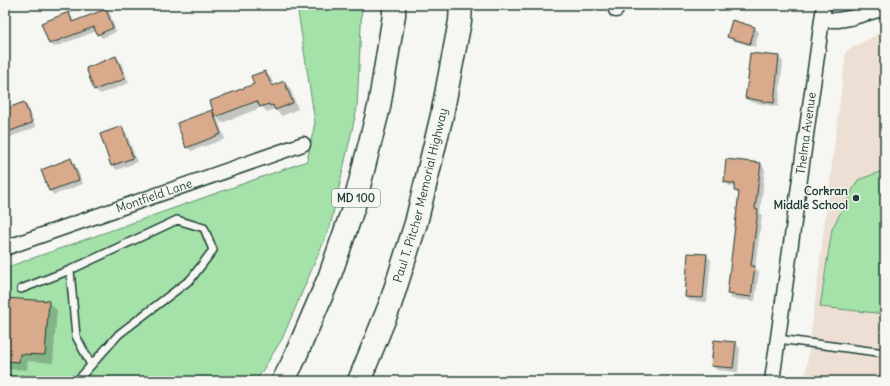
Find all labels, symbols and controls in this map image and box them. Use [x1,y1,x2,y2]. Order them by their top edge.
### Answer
street label: Thelma Avenue [793,91,819,175]
street label: Paul T. Pitcher Memorial Highway [390,107,450,284]
street label: Montfield Lane [114,175,194,216]
place label: Corkran Middle School [774,183,848,212]
road number: MD 100 [332,189,380,207]
marker: Corkran Middle School [851,193,861,203]

